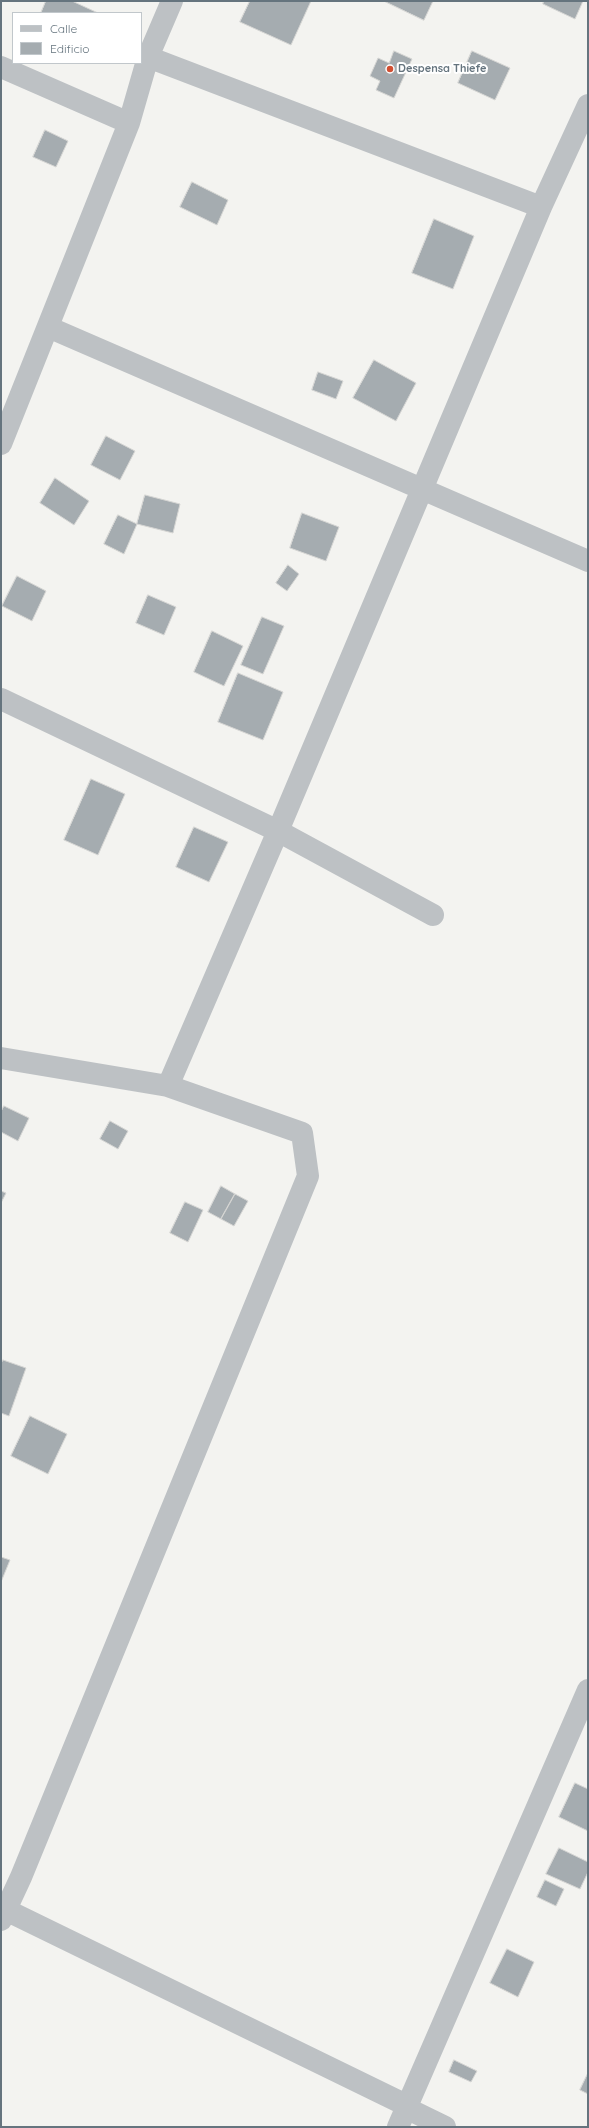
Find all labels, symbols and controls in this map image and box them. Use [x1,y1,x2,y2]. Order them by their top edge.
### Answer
legend [12,12,142,64]
text: Calle [50,21,77,36]
text: Edificio [50,41,90,56]
place label: Despensa Thiefe [398,62,486,76]
marker: Despensa Thiefe [385,64,395,74]

